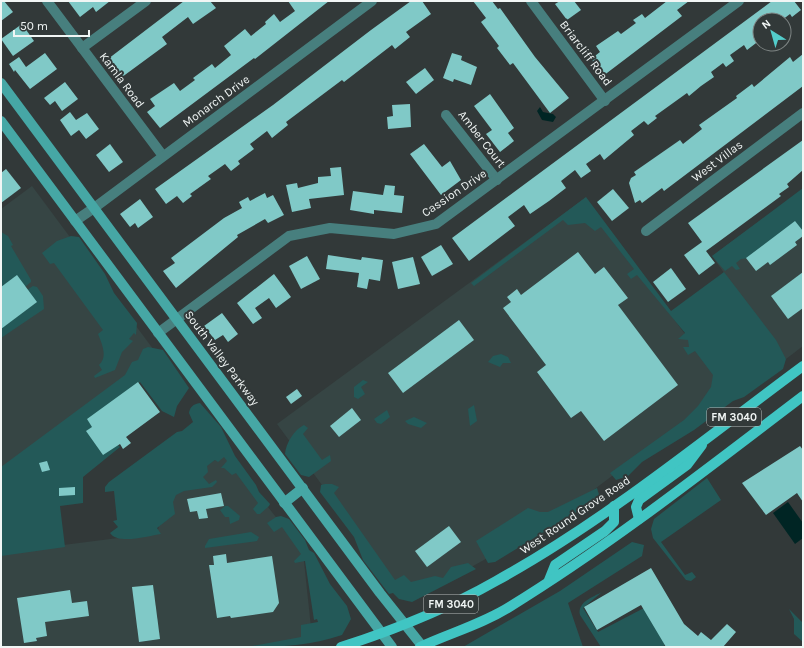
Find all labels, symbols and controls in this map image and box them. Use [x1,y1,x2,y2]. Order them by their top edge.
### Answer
scale bar [14,12,89,38]
north arrow [752,12,792,52]
text: N [759,17,773,32]
street label: Briarcliff Road [557,18,615,88]
text: 50 m [20,19,48,33]
street label: Kamla Road [97,50,147,110]
street label: Monarch Drive [180,72,252,130]
street label: Amber Court [455,108,509,171]
street label: West Villas [689,137,745,185]
street label: Cassion Drive [419,166,489,220]
street label: South Valley Parkway [182,308,263,409]
road number: FM 3040 [707,408,761,426]
street label: West Round Grove Road [517,473,633,557]
road number: FM 3040 [424,595,478,613]

